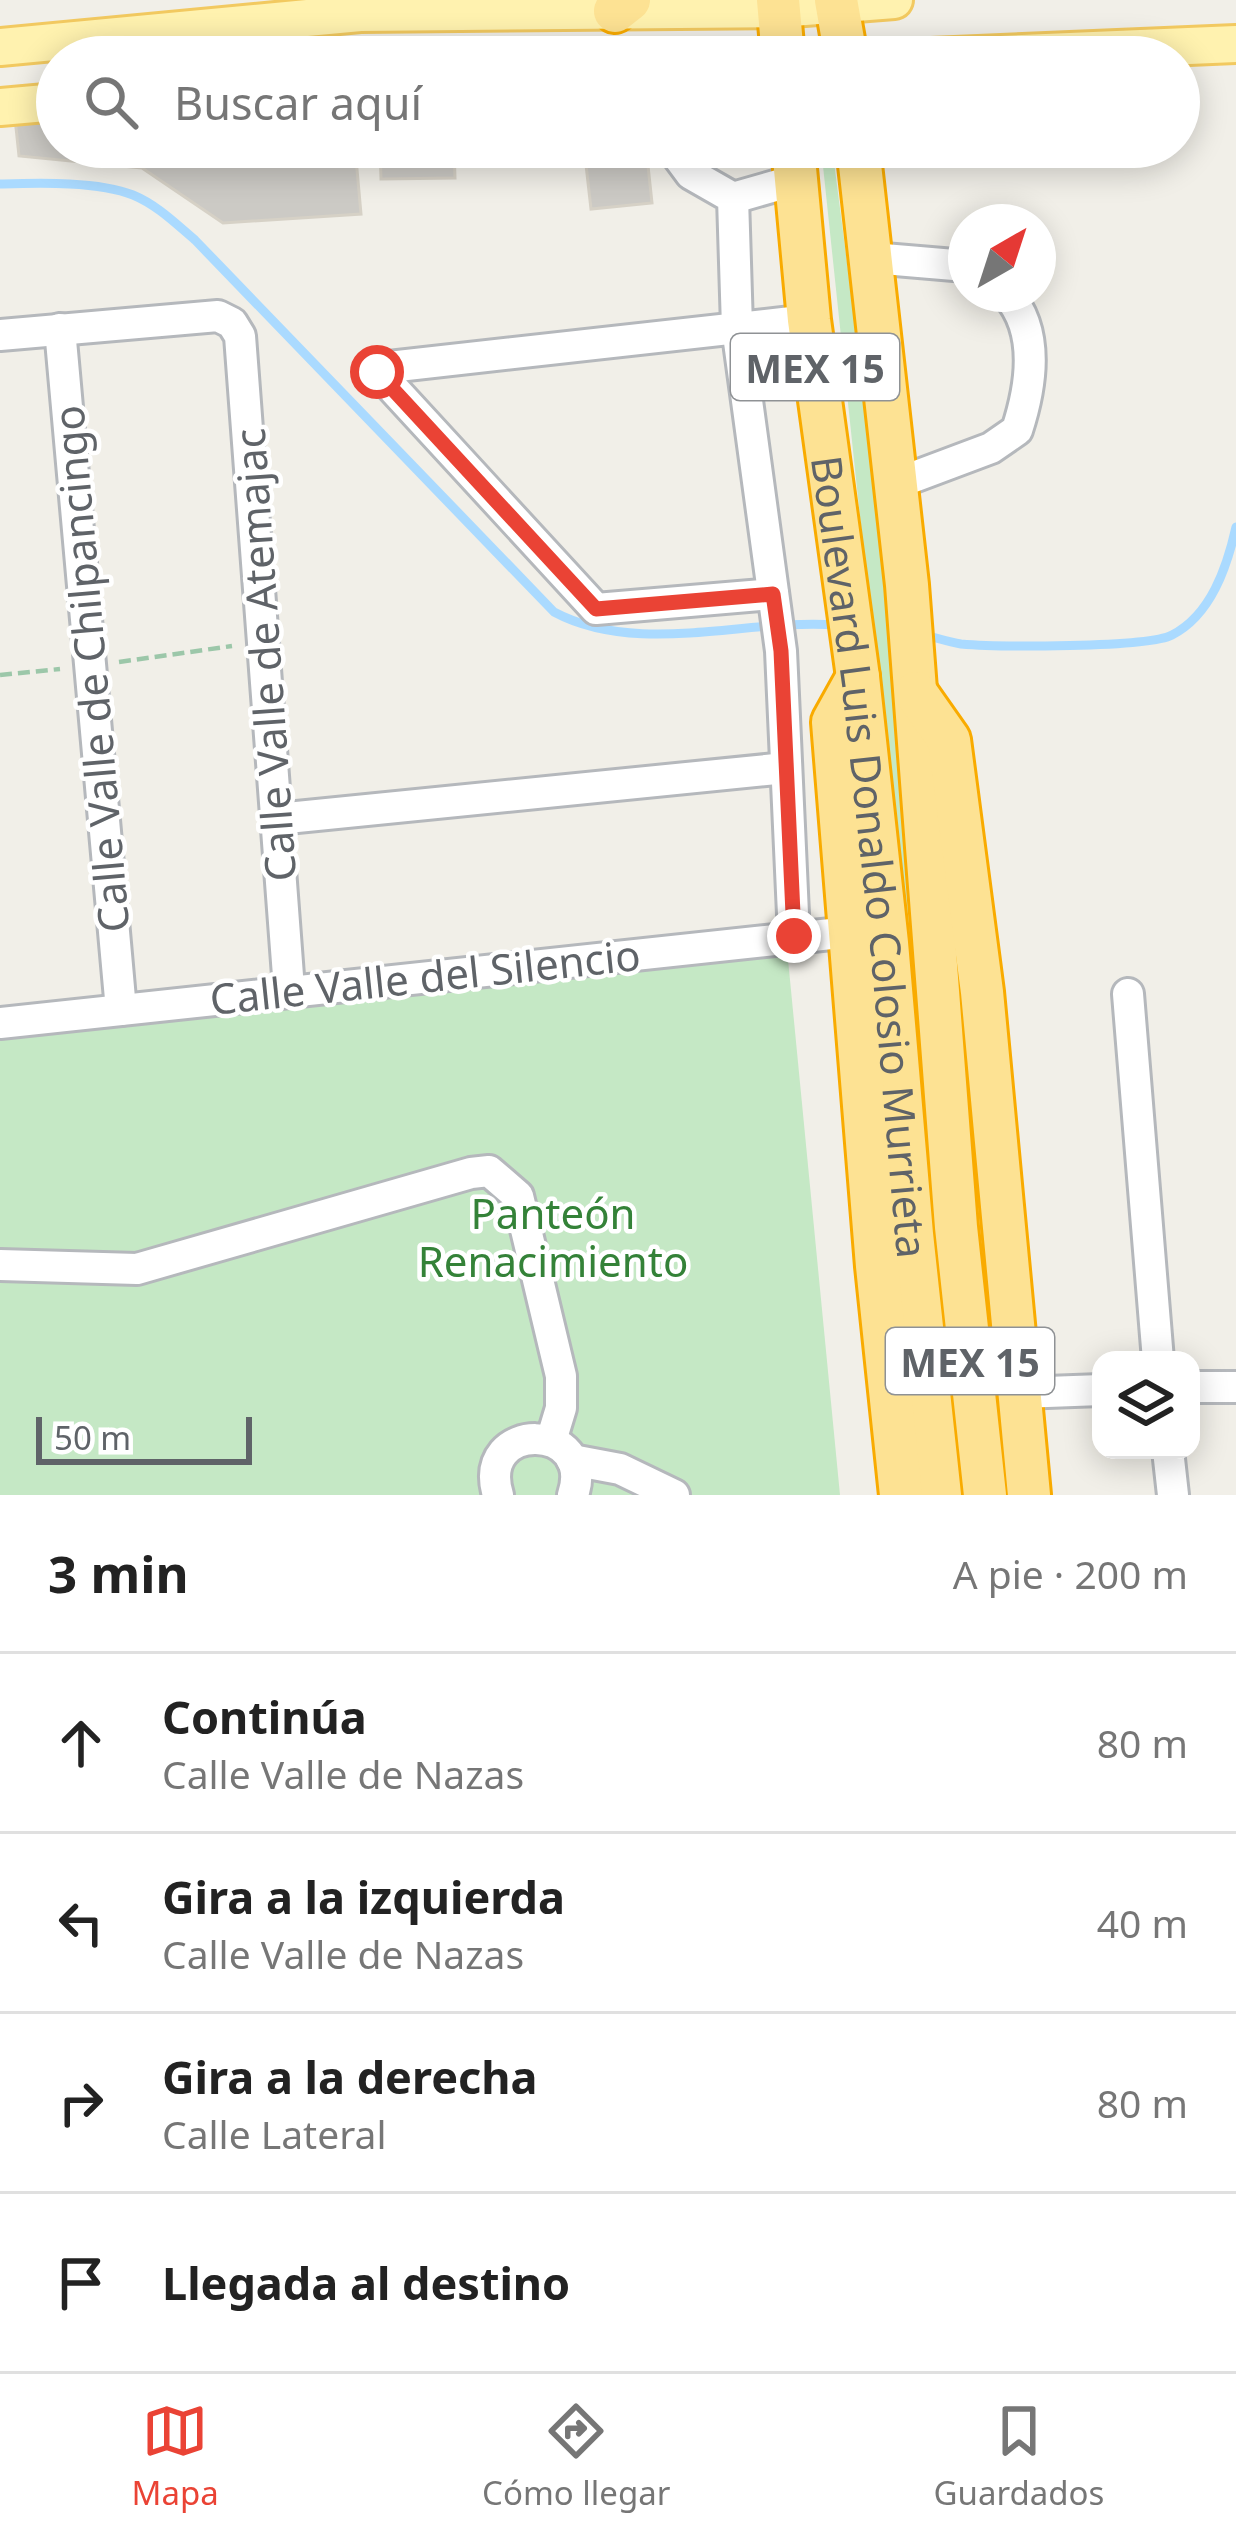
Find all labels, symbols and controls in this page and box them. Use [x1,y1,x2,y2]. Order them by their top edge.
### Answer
search box [36,36,1200,168]
icon: search [78,69,144,135]
text: Buscar aquí [174,72,422,133]
north arrow [948,204,1056,312]
road number: MEX 15 [731,334,899,400]
route start [350,345,404,399]
street label: Calle Valle de Chilpancingo [39,403,141,935]
street label: Calle Valle de Atemajac [220,427,308,883]
street label: Boulevard Luis Donaldo Colosio Murrieta [799,452,943,1261]
route end [767,909,821,963]
street label: Calle Valle del Silencio [207,925,643,1027]
park label: Panteón Renacimiento [418,1184,688,1289]
road number: MEX 15 [886,1328,1054,1394]
map controls [1092,1351,1200,1459]
button: layers [1092,1351,1200,1459]
scale bar [36,1411,252,1464]
text: 50 m [54,1415,131,1460]
text: 3 min [48,1538,189,1608]
text: A pie · 200 m [953,1547,1188,1600]
text: Continúa [162,1686,367,1747]
icon: ahead [48,1710,114,1776]
text: 80 m [1097,1716,1188,1769]
text: Calle Valle de Nazas [162,1747,524,1800]
text: Gira a la izquierda [162,1866,565,1927]
icon: left [48,1890,114,1956]
text: 40 m [1097,1896,1188,1949]
text: Calle Valle de Nazas [162,1927,524,1980]
text: Gira a la derecha [162,2046,537,2107]
icon: right [48,2070,114,2136]
text: 80 m [1097,2076,1188,2129]
text: Calle Lateral [162,2107,386,2160]
icon: arrive [48,2250,114,2316]
text: Llegada al destino [162,2252,570,2313]
tab: Mapa [132,2398,219,2515]
tab: Cómo llegar [482,2398,670,2515]
tab: Guardados [934,2398,1104,2515]

